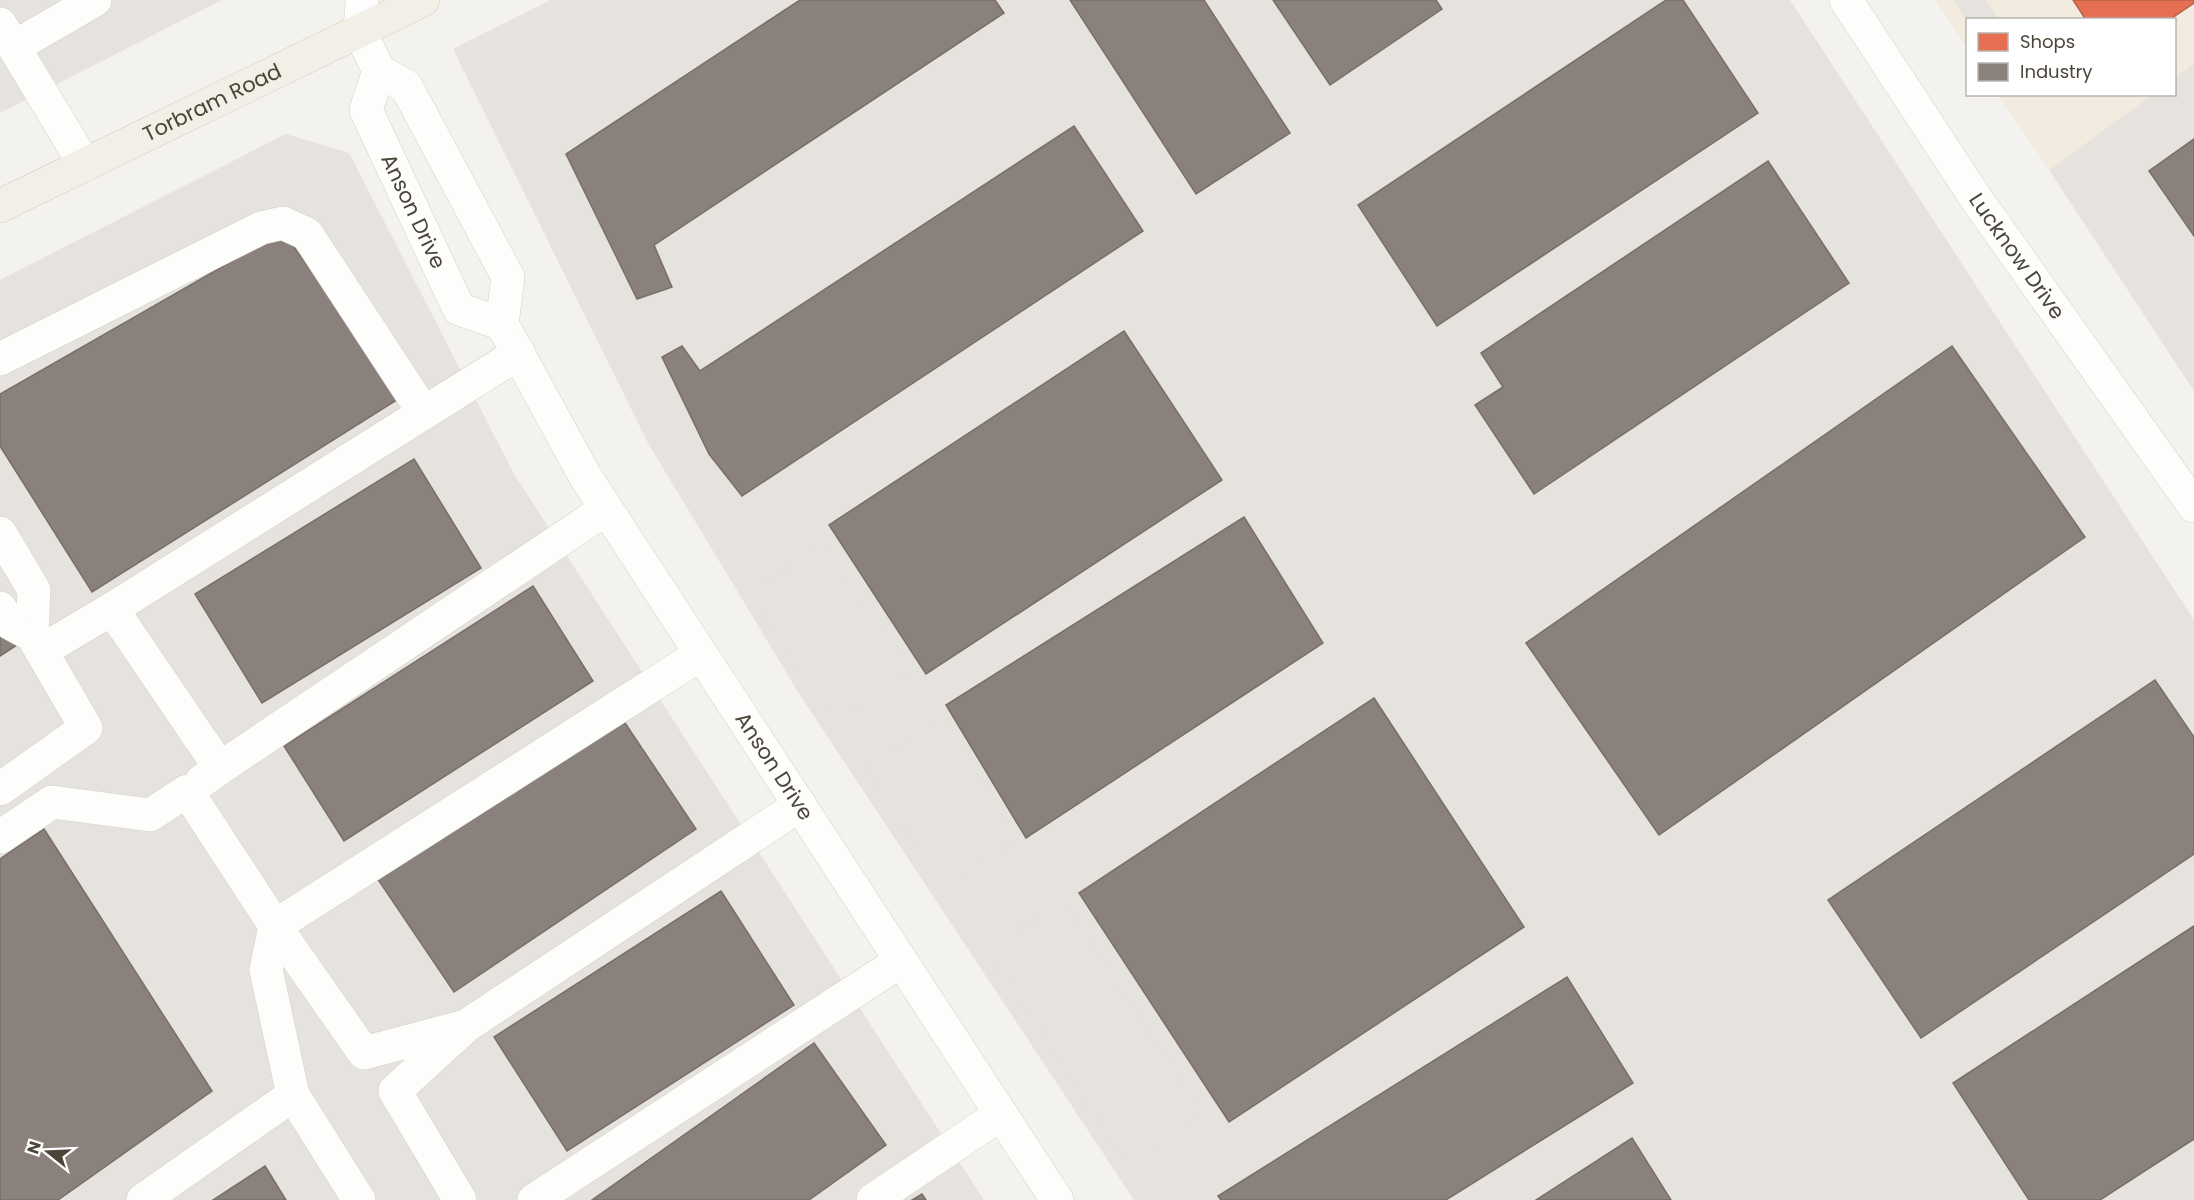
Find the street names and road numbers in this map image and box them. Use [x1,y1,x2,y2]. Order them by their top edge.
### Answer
street label: Torbram Road [138,56,286,148]
street label: Anson Drive [374,149,453,273]
street label: Lucknow Drive [1962,187,2072,325]
street label: Anson Drive [729,706,821,826]

